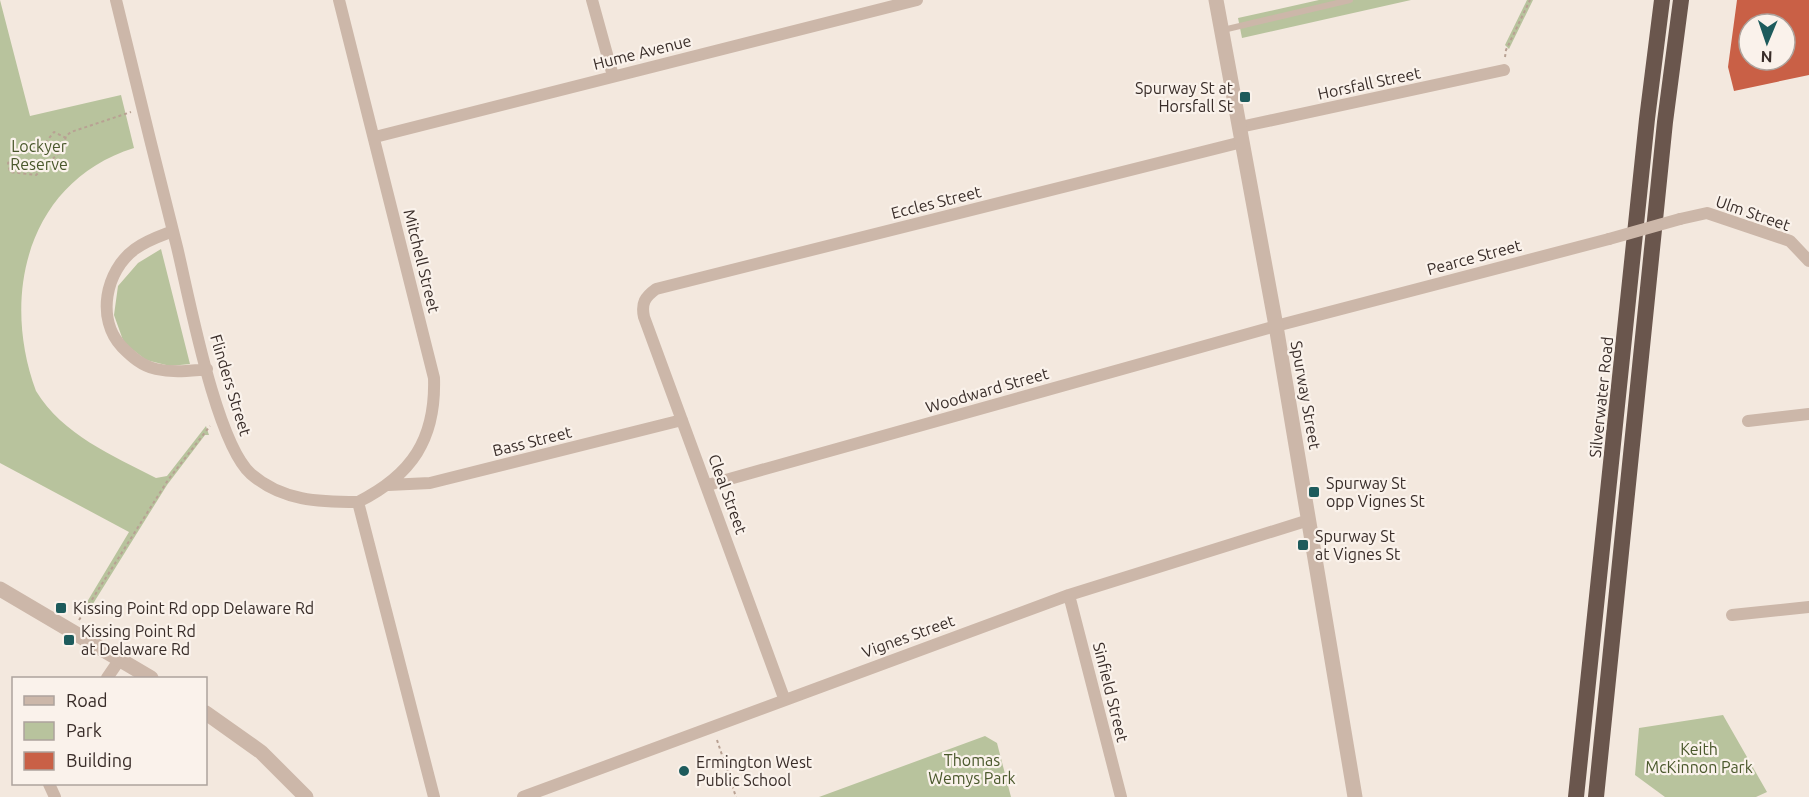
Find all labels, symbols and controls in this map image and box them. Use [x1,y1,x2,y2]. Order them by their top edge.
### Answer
north arrow [1737,12,1797,72]
street label: Hume Avenue [591,31,693,73]
text: N [1760,48,1773,66]
street label: Horsfall Street [1316,63,1423,103]
place label: Spurway St at Horsfall St [1135,79,1234,115]
marker: Spurway St at Horsfall St [1238,90,1252,104]
park label: Lockyer Reserve [10,137,68,173]
street label: Eccles Street [889,182,984,222]
street label: Ulm Street [1714,192,1793,234]
street label: Mitchell Street [400,207,444,315]
street label: Pearce Street [1425,236,1524,278]
street label: Flinders Street [207,332,255,439]
street label: Silverwater Road [1586,336,1616,458]
street label: Spurway Street [1288,339,1325,451]
street label: Woodward Street [923,364,1051,416]
street label: Bass Street [491,422,574,459]
street label: Cleal Street [705,452,751,537]
place label: Spurway St opp Vignes St [1326,474,1425,510]
marker: Spurway St opp Vignes St [1307,485,1321,499]
place label: Spurway St at Vignes St [1315,527,1401,563]
marker: Spurway St at Vignes St [1296,538,1310,552]
place label: Kissing Point Rd opp Delaware Rd [73,599,314,617]
marker: Kissing Point Rd opp Delaware Rd [54,601,68,615]
street label: Vignes Street [859,611,957,661]
place label: Kissing Point Rd at Delaware Rd [81,622,196,658]
marker: Kissing Point Rd at Delaware Rd [62,633,76,647]
street label: Sinfield Street [1090,640,1132,744]
legend [12,677,207,785]
text: Road [66,690,108,710]
text: Park [66,720,102,740]
park label: Keith McKinnon Park [1645,740,1753,776]
text: Building [66,750,132,770]
park label: Thomas Wemys Park [928,751,1016,787]
place label: Ermington West Public School [696,753,813,789]
marker: Ermington West Public School [677,764,691,778]

